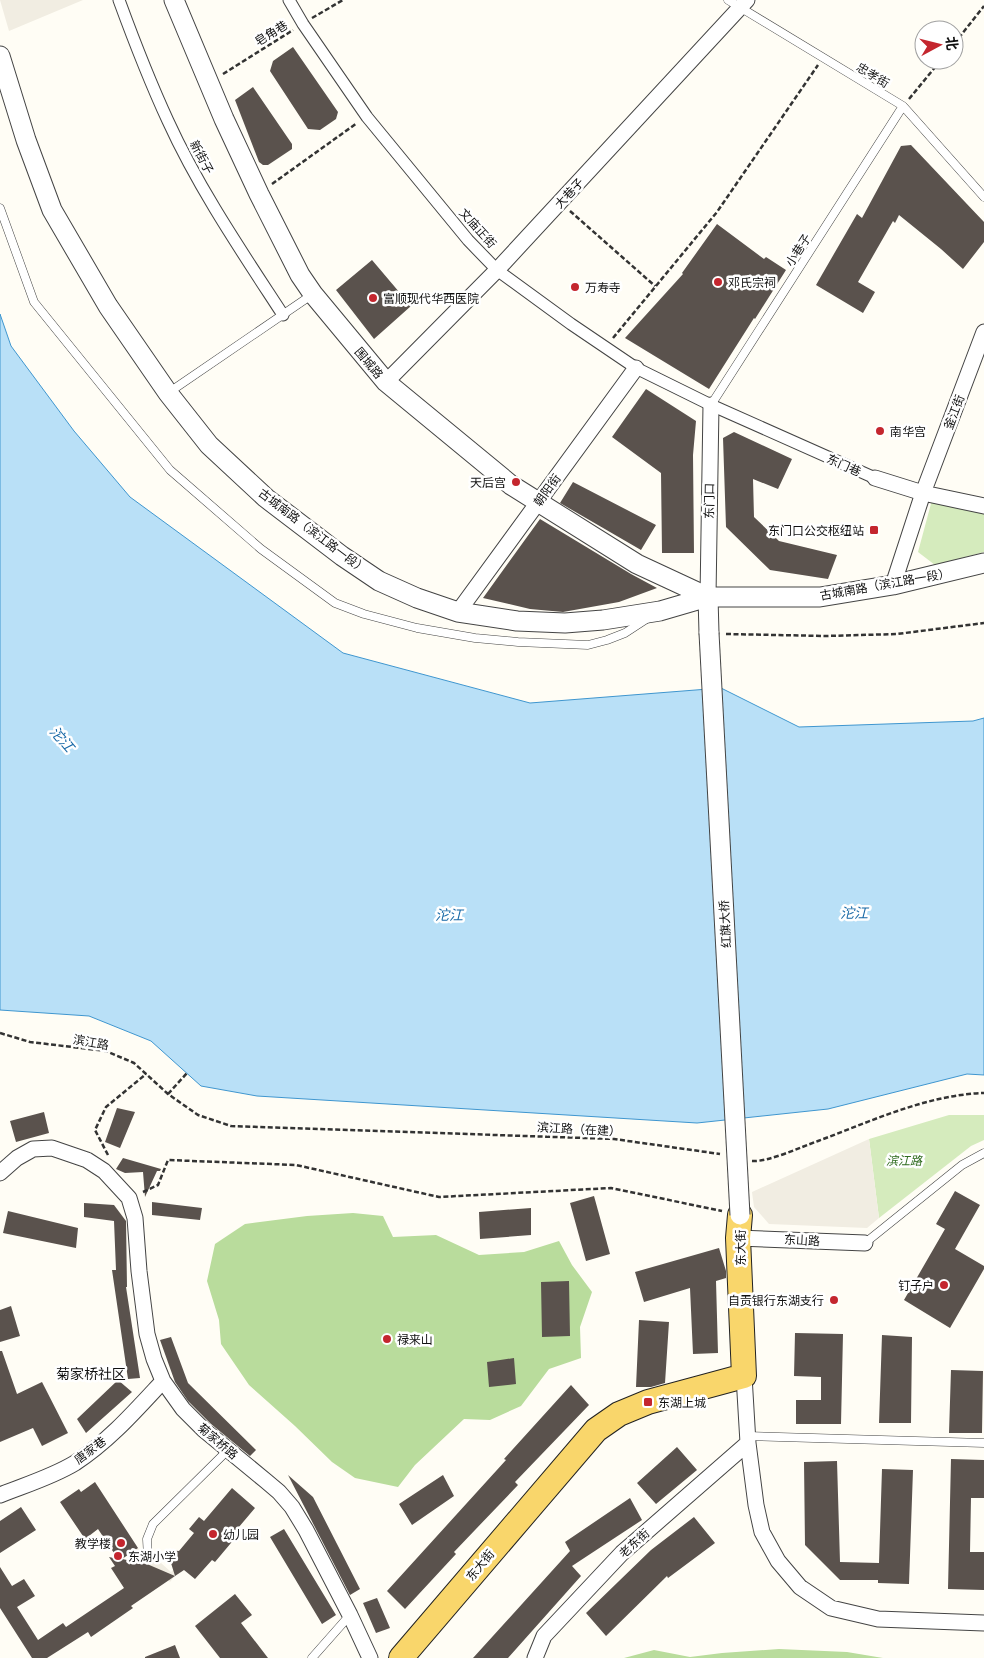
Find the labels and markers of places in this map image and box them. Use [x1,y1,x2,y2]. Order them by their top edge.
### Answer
place label: 邓氏宗祠 [728,275,776,290]
marker: 邓氏宗祠 [712,276,724,288]
place label: 万寿寺 [585,280,621,295]
marker: 万寿寺 [569,281,581,293]
place label: 富顺现代华西医院 [383,291,479,306]
marker: 富顺现代华西医院 [367,292,379,304]
place label: 南华宫 [890,424,926,439]
marker: 南华宫 [874,425,886,437]
place label: 天后宫 [470,475,506,490]
marker: 天后宫 [510,476,522,488]
place label: 东门口公交枢纽站 [768,523,864,538]
marker: 东门口公交枢纽站 [868,524,880,536]
place label: 钉子户 [898,1278,934,1293]
marker: 钉子户 [938,1279,950,1291]
place label: 自贡银行东湖支行 [728,1293,824,1308]
marker: 自贡银行东湖支行 [828,1294,840,1306]
place label: 禄来山 [397,1332,433,1347]
marker: 禄来山 [381,1333,393,1345]
place label: 东湖上城 [658,1395,706,1410]
marker: 东湖上城 [642,1396,654,1408]
place label: 幼儿园 [223,1527,259,1542]
marker: 幼儿园 [207,1528,219,1540]
place label: 教学楼 [75,1536,111,1551]
marker: 教学楼 [115,1537,127,1549]
place label: 东湖小学 [128,1549,176,1564]
marker: 东湖小学 [112,1550,124,1562]

